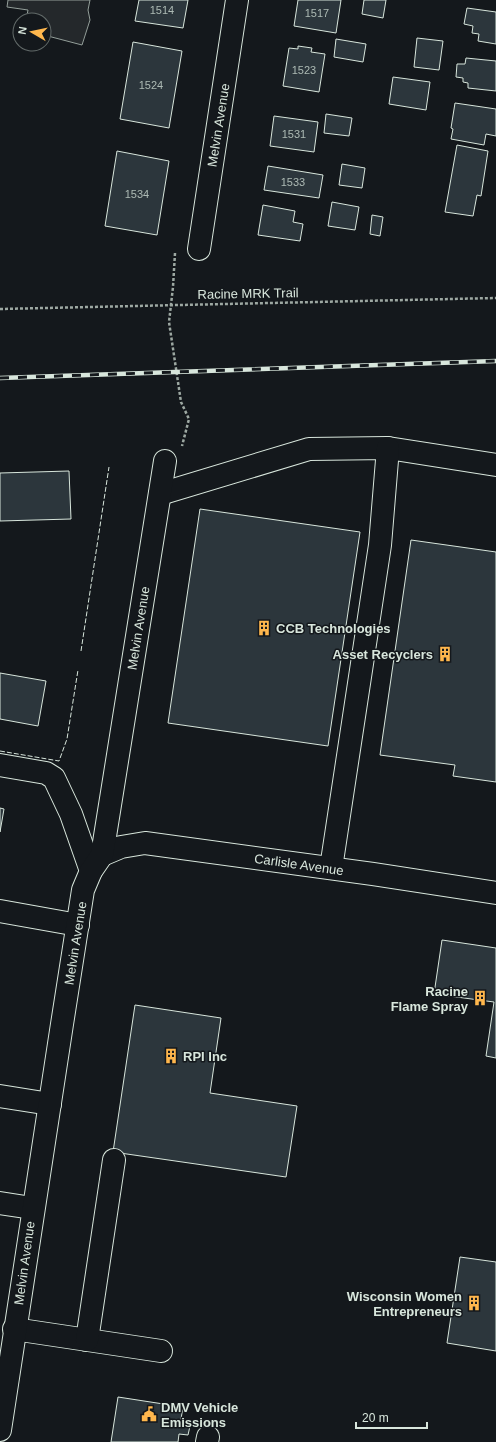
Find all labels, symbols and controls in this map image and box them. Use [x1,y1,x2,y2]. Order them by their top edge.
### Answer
house number: 1514 [150,4,174,16]
house number: 1517 [305,7,329,19]
north arrow [12,12,52,52]
text: N [16,26,29,35]
house number: 1523 [292,64,316,76]
house number: 1524 [139,79,163,91]
street label: Melvin Avenue [204,82,232,168]
house number: 1531 [282,128,306,140]
house number: 1533 [281,176,305,188]
house number: 1534 [125,188,149,200]
street label: Racine MRK Trail [197,285,299,302]
street label: Melvin Avenue [124,585,152,671]
building icon: CCB Technologies [255,619,273,637]
place label: CCB Technologies [276,621,391,636]
building icon: Asset Recyclers [436,645,454,663]
place label: Asset Recyclers [333,647,433,662]
street label: Carlisle Avenue [253,851,345,878]
street label: Melvin Avenue [61,900,89,986]
place label: Racine Flame Spray [391,984,469,1014]
building icon: Racine Flame Spray [471,989,489,1007]
building icon: RPI Inc [162,1047,180,1065]
place label: RPI Inc [183,1049,227,1064]
street label: Melvin Avenue [11,1220,38,1306]
place label: Wisconsin Women Entrepreneurs [347,1289,462,1319]
building icon: Wisconsin Women Entrepreneurs [465,1294,483,1312]
place label: DMV Vehicle Emissions [161,1400,238,1430]
scale bar [356,1404,427,1430]
public building icon: DMV Vehicle Emissions [140,1405,158,1423]
text: 20 m [362,1411,389,1425]

